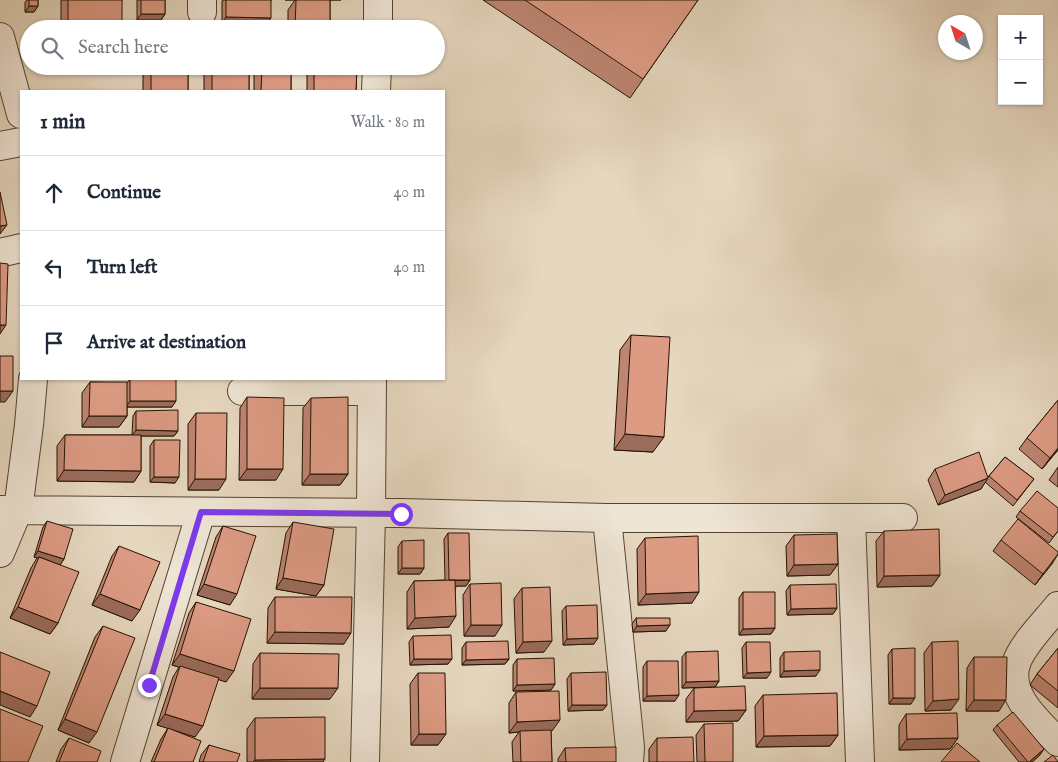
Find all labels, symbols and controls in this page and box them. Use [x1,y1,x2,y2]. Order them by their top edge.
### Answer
north arrow [938,15,983,60]
map controls [998,15,1043,105]
button: + [998,15,1043,60]
search box [20,20,445,75]
icon: search [38,34,66,62]
text: Search here [78,36,169,60]
button: − [998,60,1043,105]
text: 1 min [40,109,85,136]
text: Walk · 80 m [350,113,425,133]
icon: ahead [40,179,68,207]
text: Continue [87,181,161,205]
text: 40 m [393,183,425,203]
icon: left [40,254,68,282]
text: Turn left [87,256,158,280]
text: 40 m [393,258,425,278]
icon: arrive [40,329,68,357]
text: Arrive at destination [87,331,246,355]
route start [390,503,413,526]
route end [138,674,161,697]

